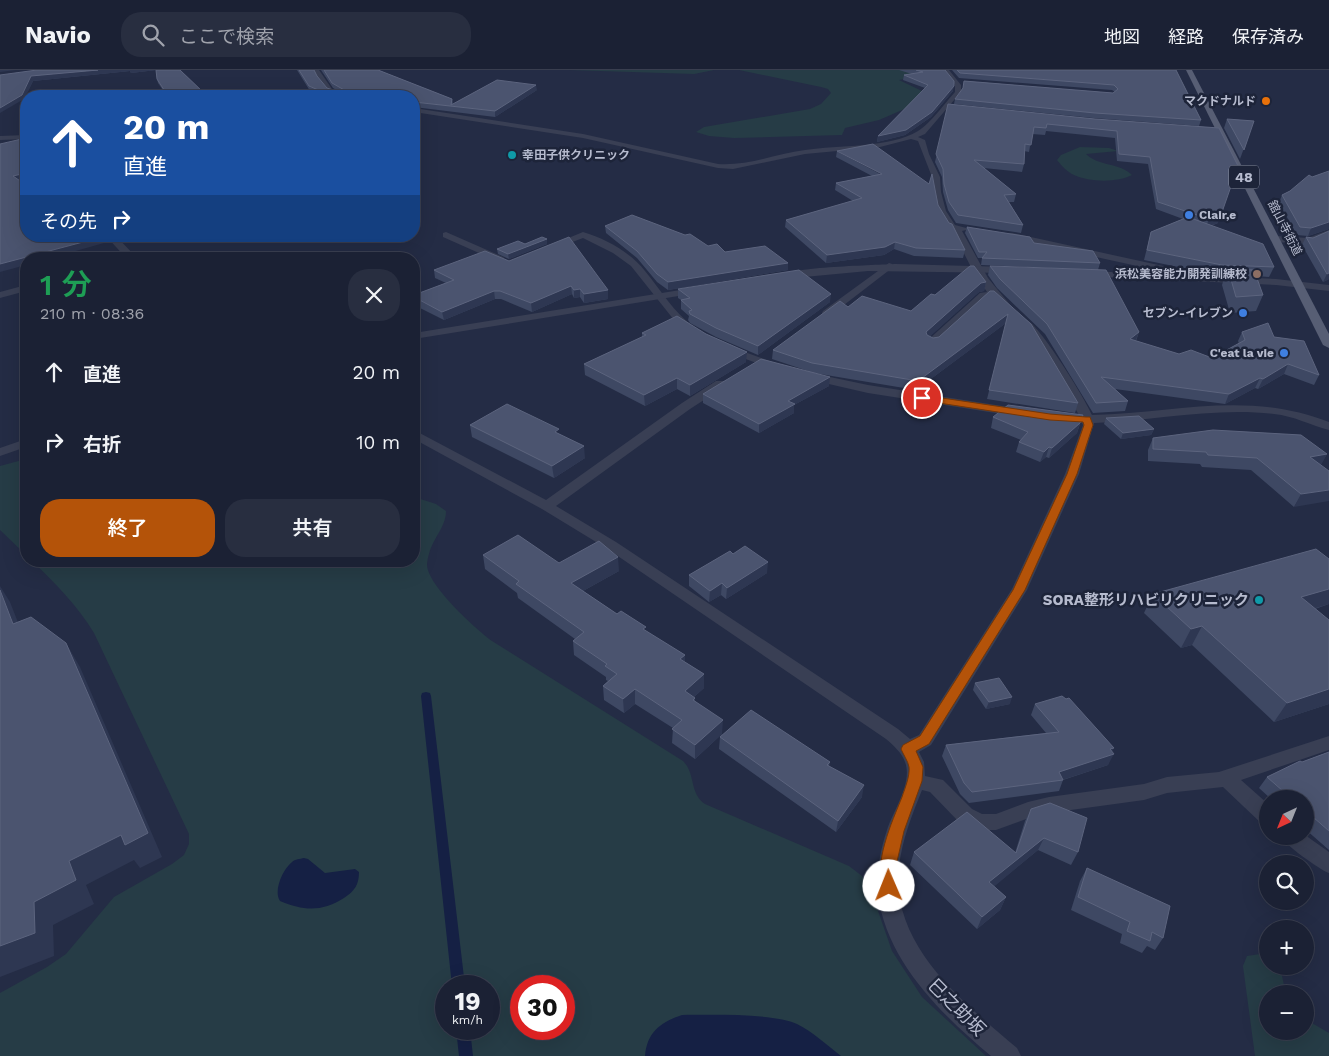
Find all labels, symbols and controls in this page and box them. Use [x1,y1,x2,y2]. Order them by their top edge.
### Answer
search box [121,12,471,57]
text: Navio [25,21,91,49]
icon: search [139,21,167,49]
text: ここで検索 [179,25,274,48]
text: 地図 [1104,26,1140,47]
text: 経路 [1168,26,1204,47]
text: 保存済み [1232,26,1304,47]
place label: マクドナルド [1184,94,1256,108]
marker: マクドナルド [1260,95,1272,107]
text: 20 m [123,106,209,148]
icon: ahead [40,110,105,175]
place label: 幸田子供クリニック [522,148,630,162]
marker: 幸田子供クリニック [506,149,518,161]
text: 直進 [123,154,167,179]
road number: 48 [1229,165,1259,188]
street label: 舘山寺街道 [1265,198,1305,258]
icon: right [107,205,135,233]
place label: Clair,e [1199,208,1236,222]
marker: Clair,e [1183,209,1195,221]
text: その先 [40,210,97,233]
text: 1 分 [40,267,92,302]
place label: 浜松美容能力開発訓練校 [1115,267,1247,281]
marker: 浜松美容能力開発訓練校 [1251,268,1263,280]
button: close [348,269,400,321]
text: 210 m · 08:36 [40,304,144,323]
place label: セブン-イレブン [1143,306,1233,320]
marker: セブン-イレブン [1237,307,1249,319]
place label: C'eat la vie [1210,346,1274,360]
marker: C'eat la vie [1278,347,1290,359]
icon: ahead [40,358,68,386]
text: 20 m [353,361,400,384]
text: 直進 [83,363,121,386]
pin [901,377,943,419]
icon: arrive [908,384,936,412]
icon: right [40,428,68,456]
text: 10 m [356,431,400,454]
text: 右折 [83,433,121,456]
button: 終了 [40,499,215,557]
button: 共有 [225,499,400,557]
place label: SORA整形リハビリクリニック [1043,591,1249,609]
marker: SORA整形リハビリクリニック [1253,594,1265,606]
north arrow [1259,790,1314,845]
map controls [1259,790,1314,1040]
button: search [1259,855,1314,910]
position arrow [862,859,914,911]
button: + [1259,920,1314,975]
street label: 巳之助坂 [924,974,990,1040]
speed limit sign: 30 [510,975,575,1040]
button: − [1259,985,1314,1040]
text: 19 [454,987,481,1016]
text: km/h [452,1013,483,1027]

